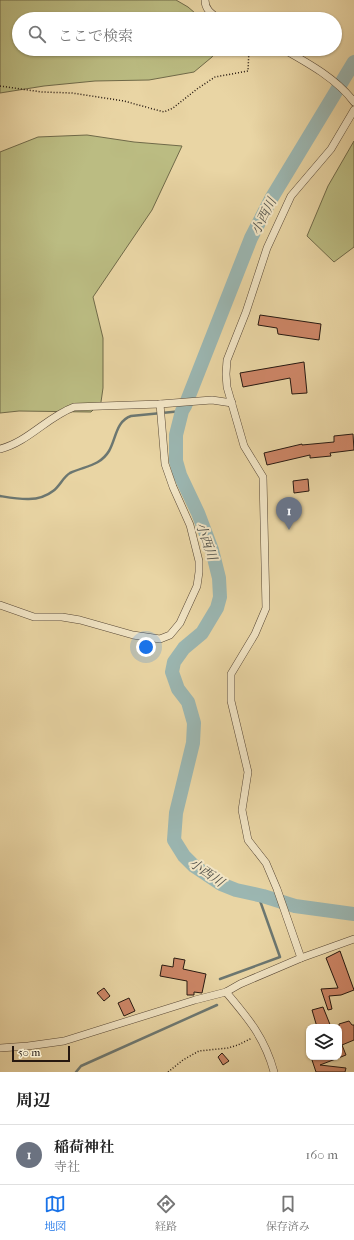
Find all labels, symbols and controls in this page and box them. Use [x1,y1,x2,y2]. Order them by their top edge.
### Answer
search box [12,12,342,56]
icon: search [26,23,48,45]
text: ここで検索 [58,27,133,45]
water label: 小西川 [248,194,280,237]
pin: 1 [276,497,302,530]
water label: 小西川 [193,520,221,564]
your location [136,637,156,657]
water label: 小西川 [186,855,229,891]
map controls [306,1024,342,1060]
button: layers [306,1024,342,1060]
scale bar [12,1044,70,1063]
text: 50 m [18,1046,40,1059]
text: 周辺 [16,1090,50,1110]
text: 稲荷神社 [54,1138,114,1156]
text: 1 [27,1147,31,1162]
text: 160 m [306,1147,338,1162]
text: 寺社 [54,1159,80,1174]
tab: 地図 [44,1193,66,1233]
tab: 経路 [155,1193,177,1233]
tab: 保存済み [266,1193,310,1233]

